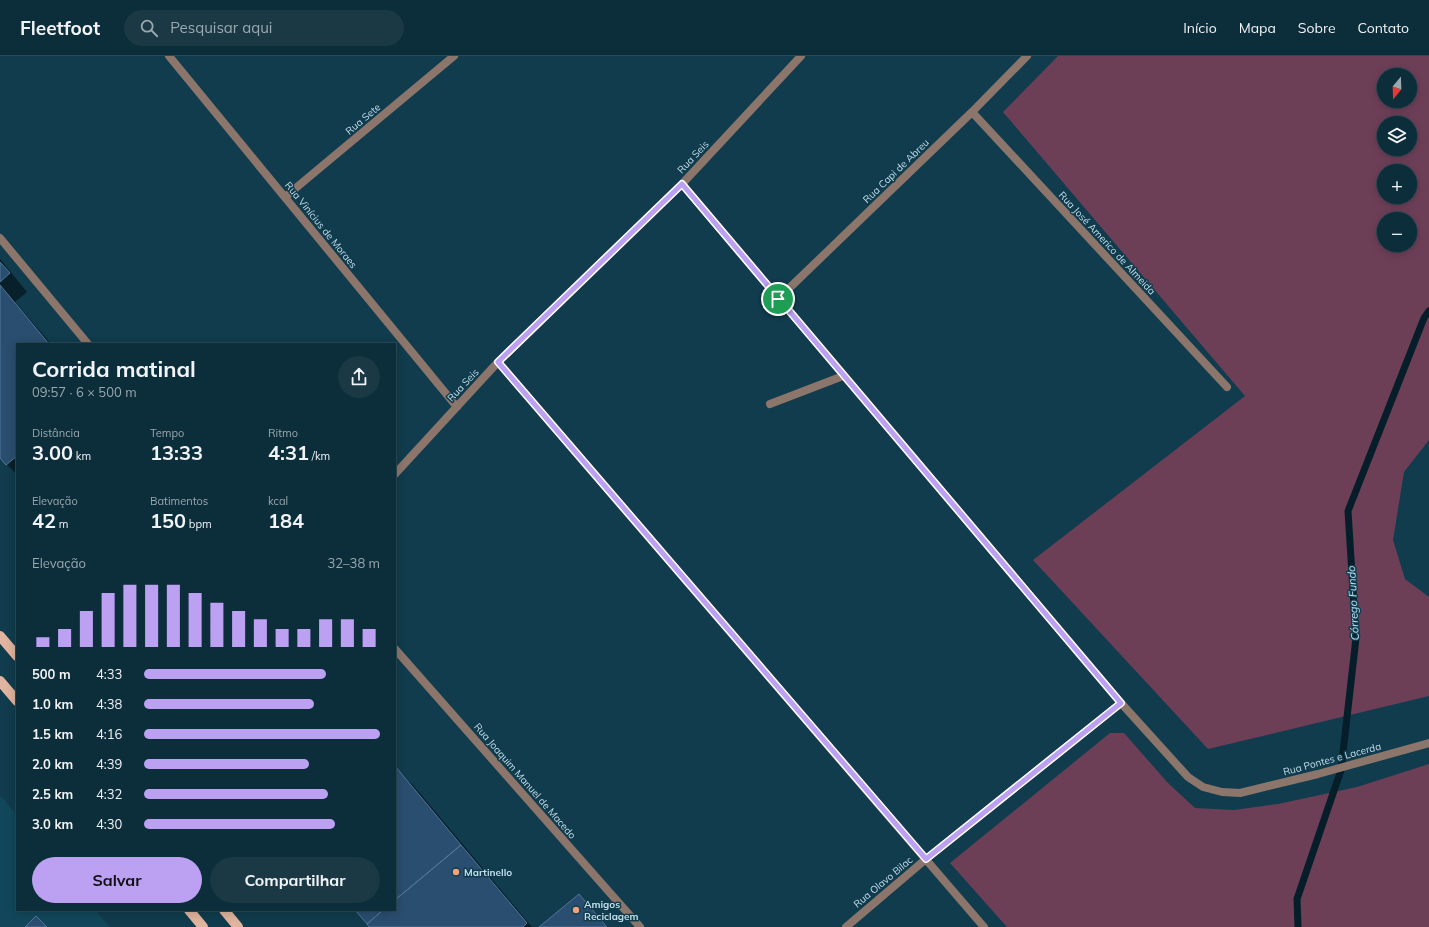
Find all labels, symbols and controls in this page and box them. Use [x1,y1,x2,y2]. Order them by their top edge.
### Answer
search box [124,10,404,46]
text: Fleetfoot [20,16,100,40]
icon: search [138,17,160,39]
text: Pesquisar aqui [170,18,272,37]
text: Início [1183,19,1217,37]
text: Mapa [1239,19,1276,37]
text: Sobre [1298,19,1336,37]
text: Contato [1358,19,1409,37]
north arrow [1377,68,1417,108]
map controls [1377,68,1417,252]
street label: Rua Sete [343,101,383,137]
button: layers [1377,116,1417,156]
street label: Rua Capi de Abreu [860,136,932,206]
street label: Rua Seis [674,138,712,176]
button: + [1377,164,1417,204]
street label: Rua Vinícius de Moraes [282,179,360,271]
street label: Rua José Americo de Almeida [1056,189,1158,297]
button: − [1377,212,1417,252]
pin [761,282,795,316]
icon: arrive [767,288,789,310]
text: Corrida matinal [32,355,196,383]
button: share [338,356,380,398]
street label: Rua Seis [444,366,482,404]
text: 09:57 · 6 × 500 m [32,384,137,400]
text: Distância [32,426,80,440]
text: Tempo [150,426,184,440]
text: Ritmo [268,426,298,440]
text: 3.00 [32,440,73,465]
text: 13:33 [150,440,203,465]
text: 4:31 [268,440,309,465]
text: km [73,449,91,463]
text: /km [309,449,330,463]
text: Elevação [32,494,78,508]
text: Batimentos [150,494,208,508]
text: kcal [268,494,288,508]
text: 42 [32,508,56,533]
text: 150 [150,508,186,533]
text: 184 [268,508,304,533]
text: m [56,517,69,531]
text: bpm [186,517,212,531]
text: Elevação [32,555,86,571]
text: 32–38 m [327,555,380,571]
water label: Córrego Fundo [1344,565,1362,641]
text: 500 m [32,666,71,682]
text: 4:33 [96,666,122,682]
text: 1.0 km [32,696,73,712]
text: 4:38 [96,696,122,712]
street label: Rua Joaquim Manuel de Macedo [471,720,579,842]
text: 1.5 km [32,726,73,742]
text: 4:16 [96,726,122,742]
street label: Rua Pontes e Lacerda [1282,740,1382,778]
text: 2.0 km [32,756,73,772]
text: 4:39 [96,756,122,772]
text: 2.5 km [32,786,73,802]
text: 4:32 [96,786,122,802]
text: 3.0 km [32,816,73,832]
text: 4:30 [96,816,122,832]
street label: Rua Olavo Bilac [851,853,915,911]
button: Salvar [32,857,202,903]
button: Compartilhar [210,857,380,903]
place label: Martinello [464,866,512,879]
marker: Martinello [451,867,461,877]
place label: Amigos Reciclagem [584,898,639,923]
marker: Amigos Reciclagem [571,905,581,915]

